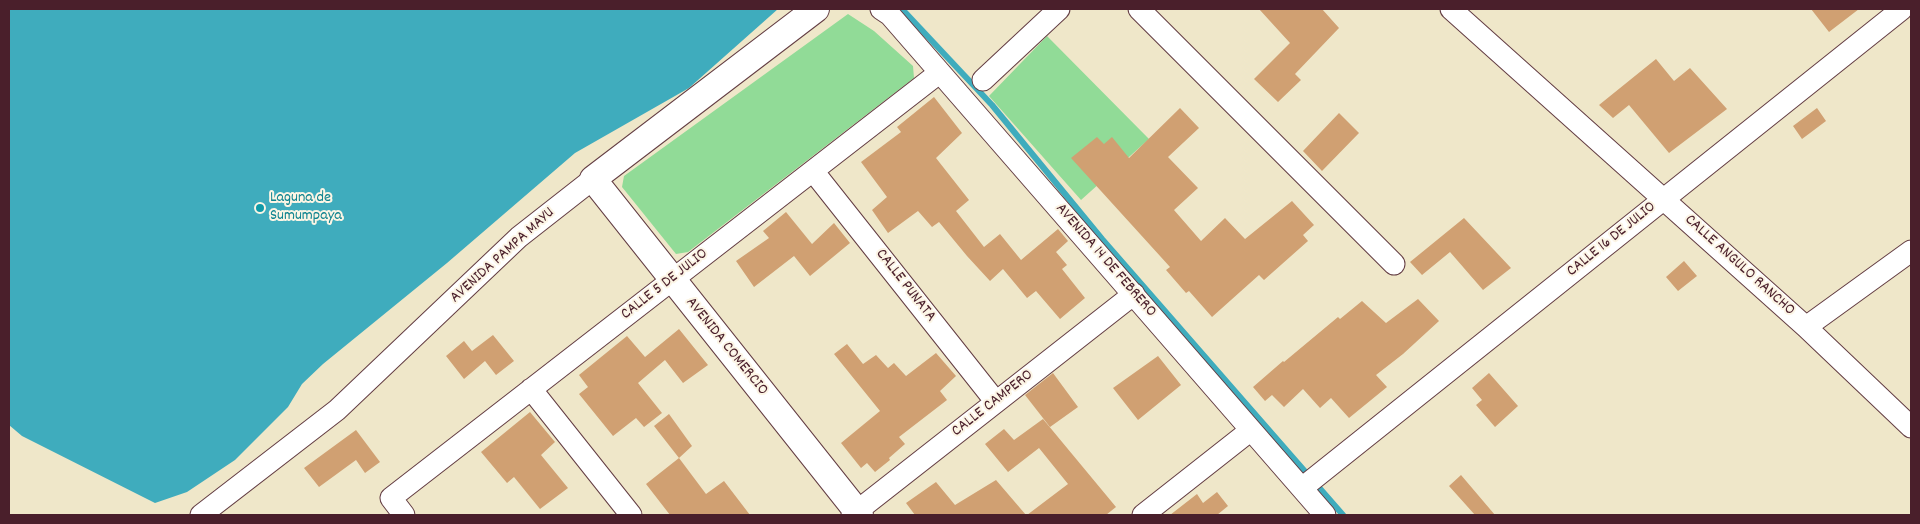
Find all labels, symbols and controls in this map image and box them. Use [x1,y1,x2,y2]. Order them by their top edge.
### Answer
place label: Laguna de Sumumpaya [270,189,342,227]
street label: CALLE 16 DE JULIO [1564,198,1660,282]
street label: AVENIDA 14 DE FEBRERO [1050,200,1160,322]
marker: Laguna de Sumumpaya [254,202,266,214]
street label: AVENIDA PAMPA MAYU [447,204,559,308]
street label: CALLE ANGULO RANCHO [1680,211,1798,321]
street label: CALLE 5 DE JULIO [618,245,712,325]
street label: CALLE PUNATA [871,246,939,326]
street label: AVENIDA COMERCIO [681,294,771,400]
street label: CALLE CAMPERO [948,366,1038,442]

